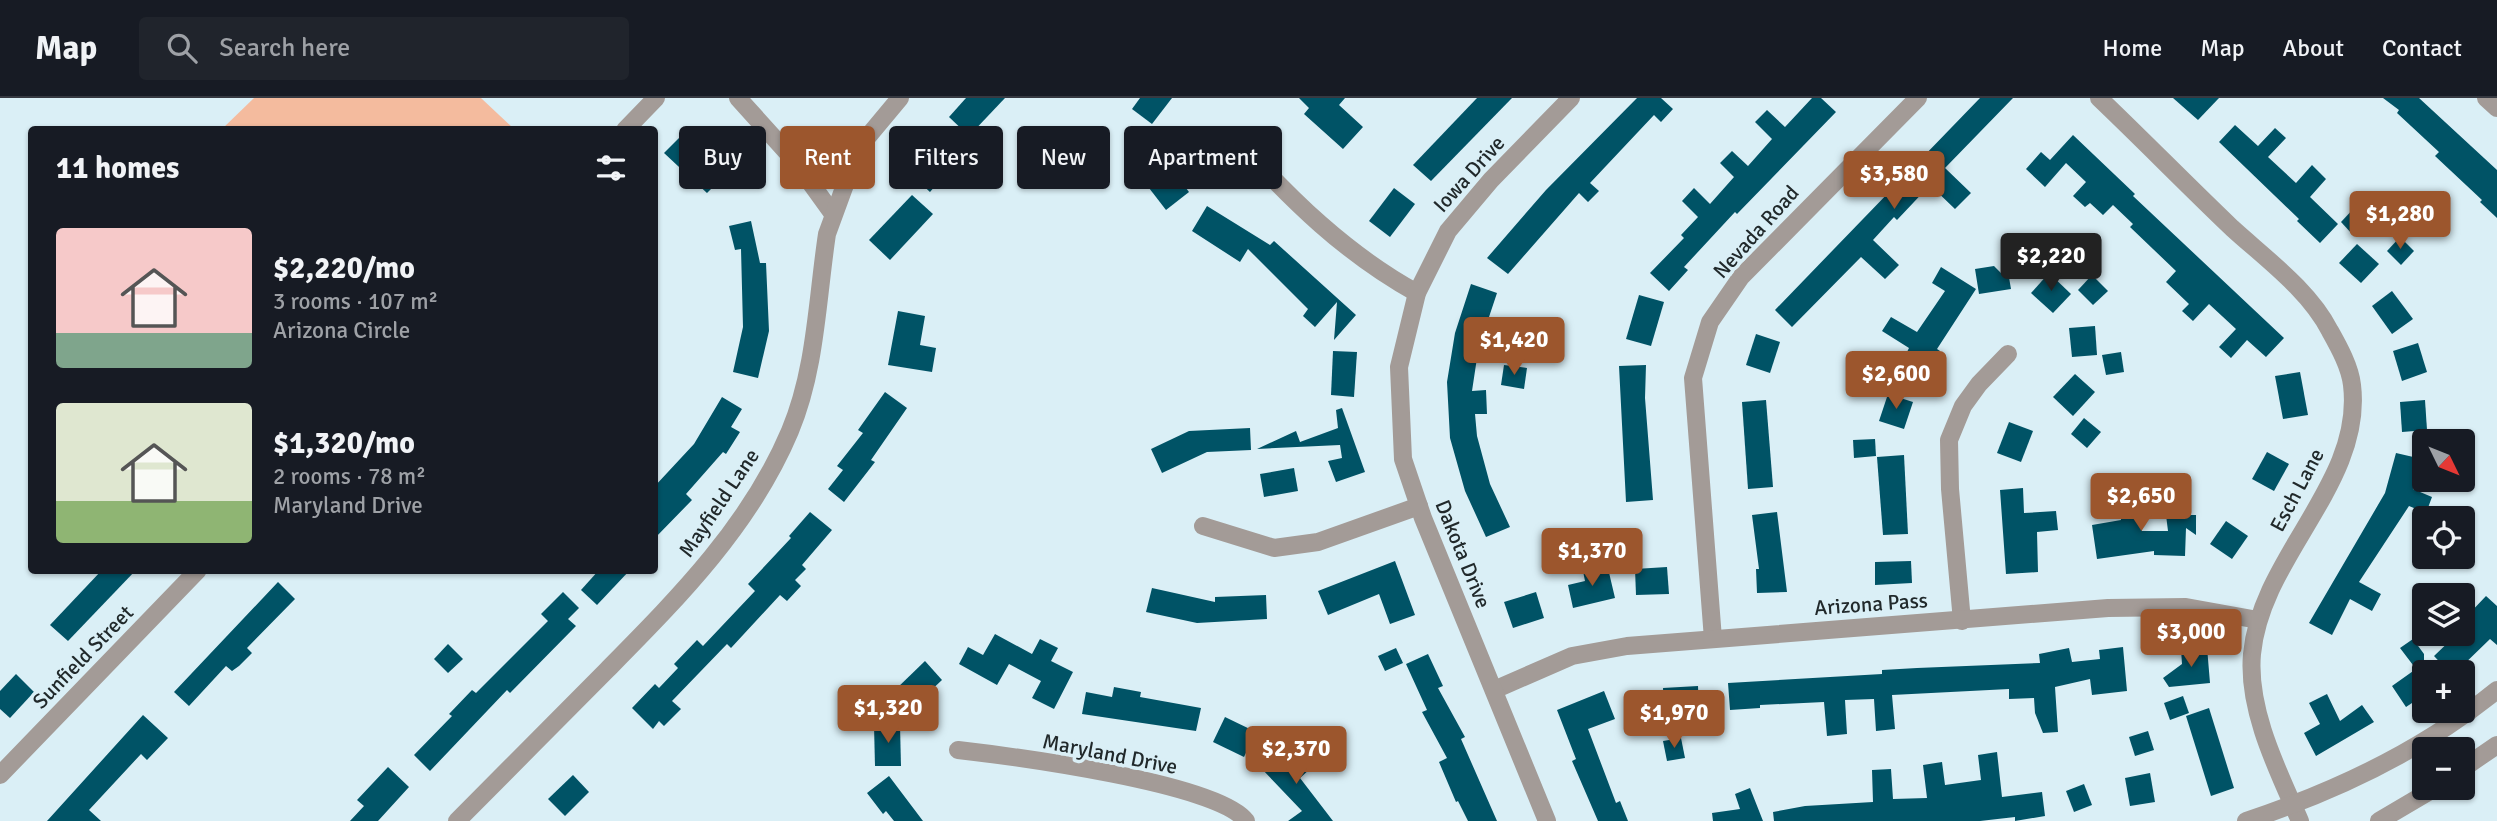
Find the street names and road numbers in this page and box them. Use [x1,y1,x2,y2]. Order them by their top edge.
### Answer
street label: Iowa Drive [1428,130,1510,218]
street label: Nevada Road [1708,180,1804,284]
street label: Mayfield Lane [673,444,765,562]
street label: Esch Lane [2264,444,2330,536]
street label: Dakota Drive [1430,496,1496,612]
street label: Arizona Pass [1813,587,1929,621]
street label: Sunfield Street [27,600,139,714]
street label: Maryland Drive [1040,728,1180,780]

